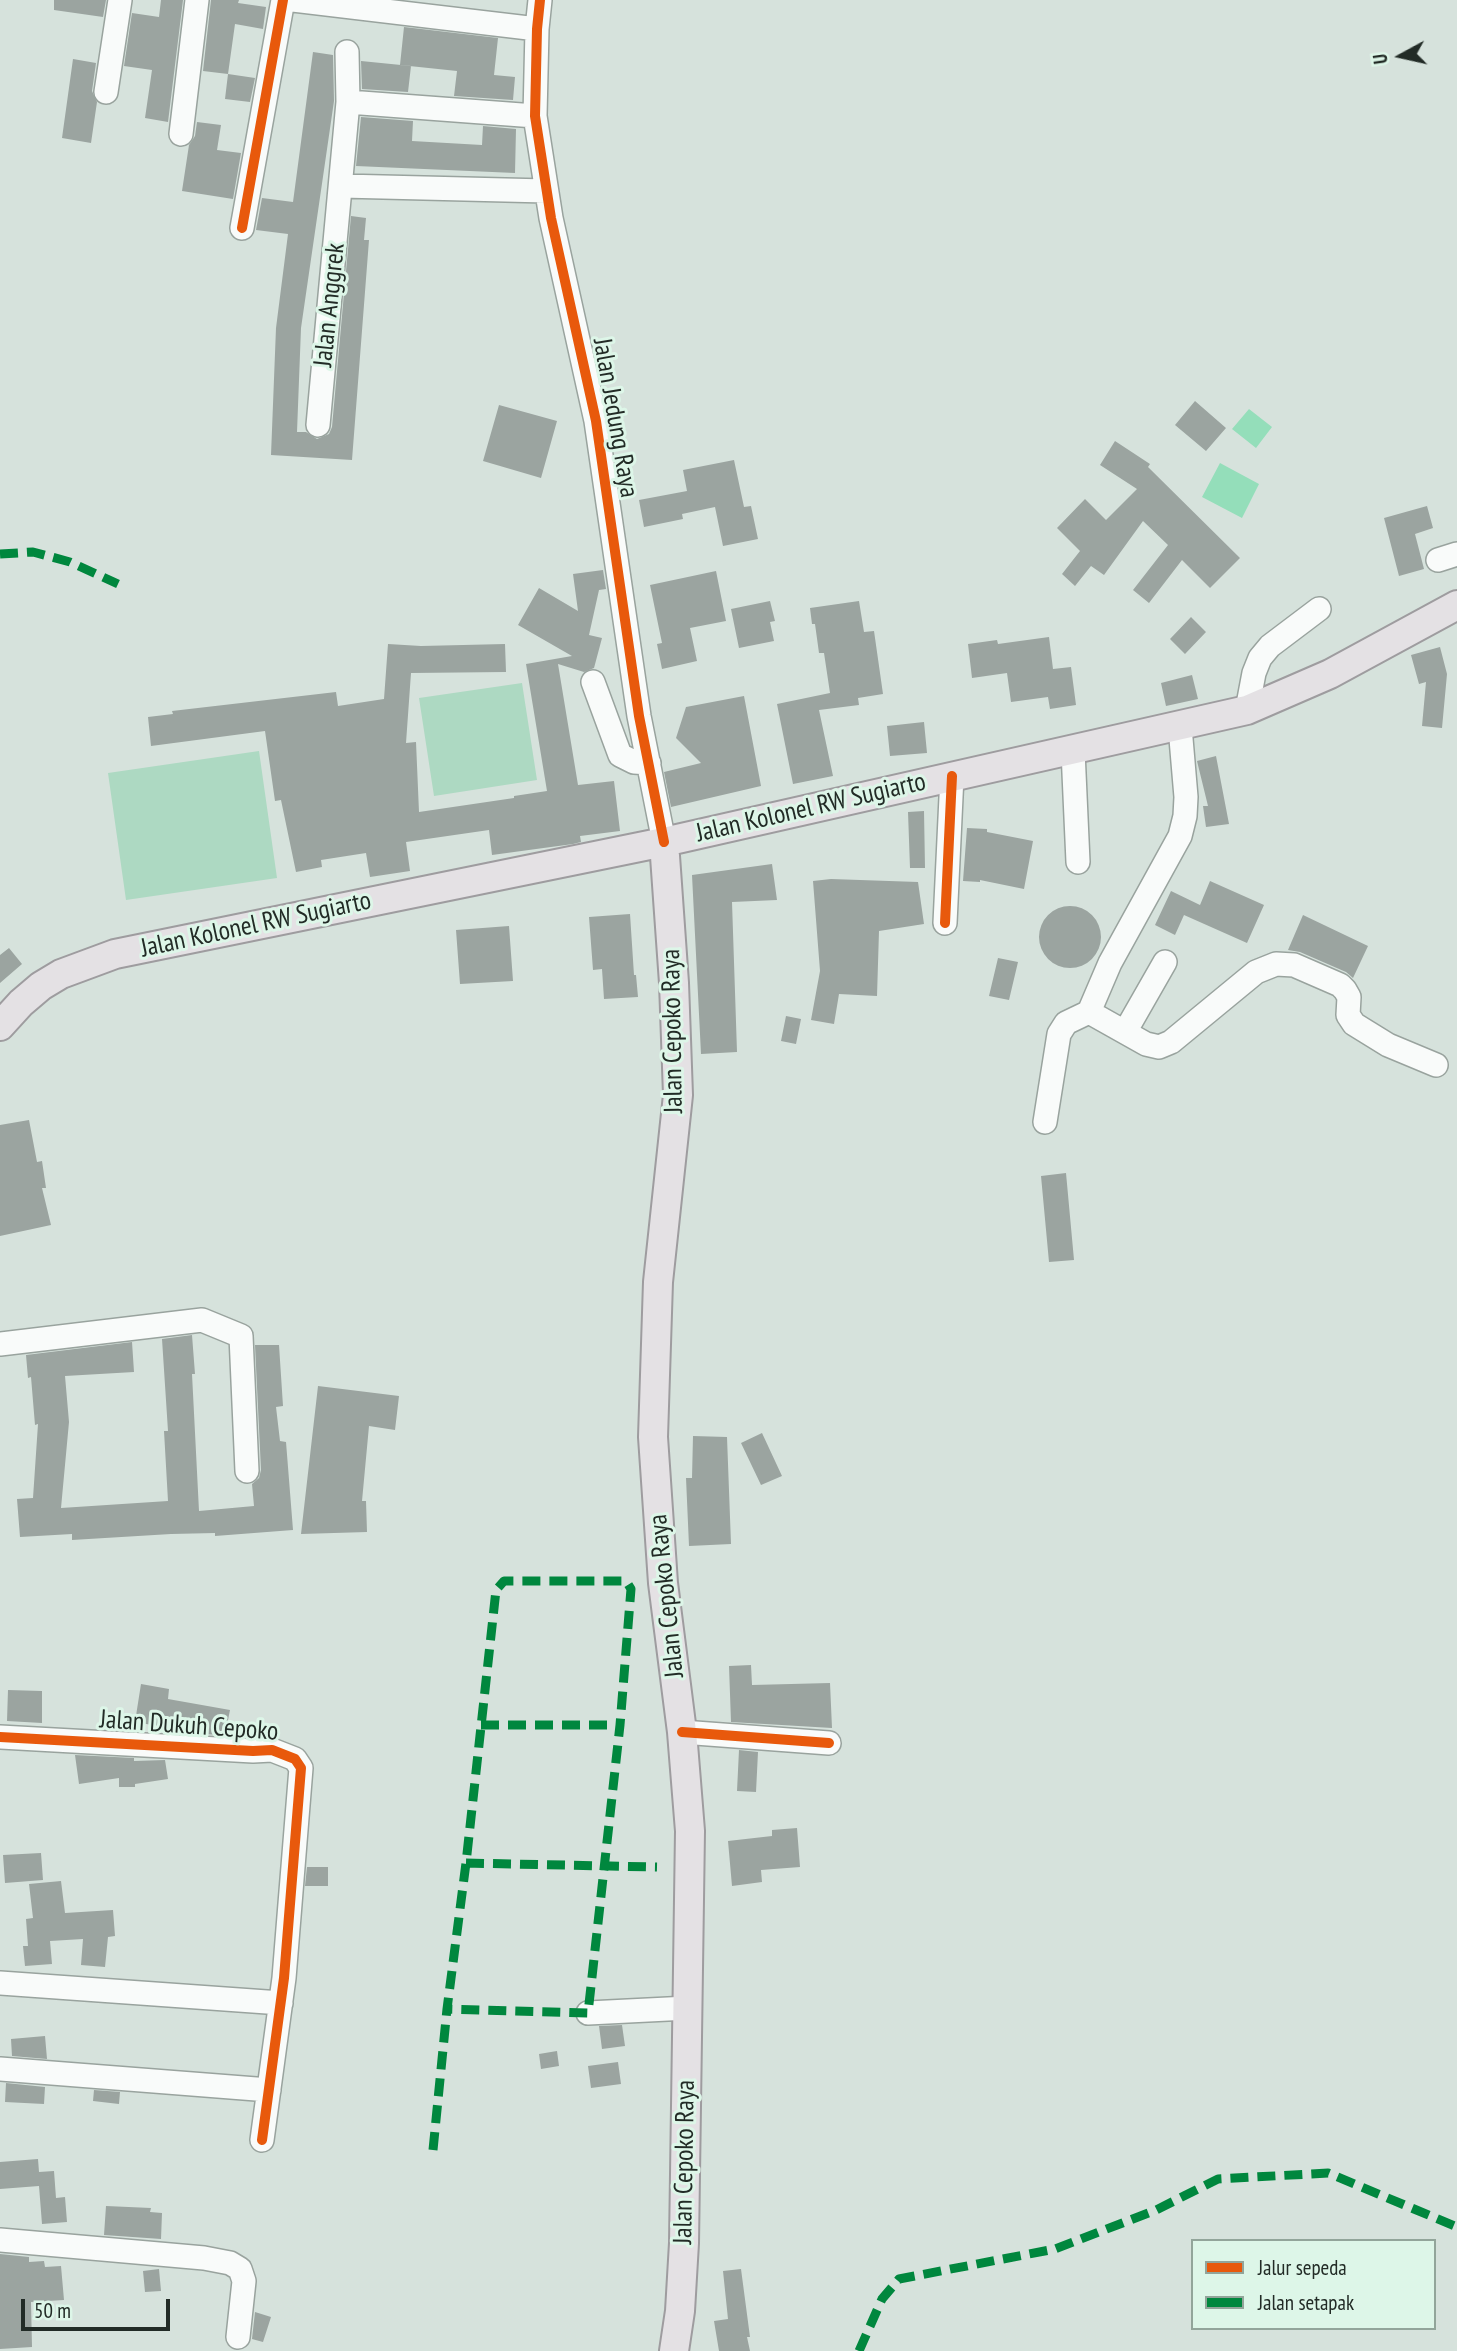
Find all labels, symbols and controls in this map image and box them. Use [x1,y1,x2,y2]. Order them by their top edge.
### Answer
north arrow [1366,21,1436,91]
text: U [1368,52,1393,65]
street label: Jalan Anggrek [308,242,352,368]
street label: Jalan Jedung Raya [586,336,644,500]
street label: Jalan Kolonel RW Sugiarto [693,766,929,850]
street label: Jalan Kolonel RW Sugiarto [138,885,374,965]
street label: Jalan Cepoko Raya [656,949,690,1113]
street label: Jalan Cepoko Raya [643,1513,691,1679]
street label: Jalan Dukuh Cepoko [99,1704,279,1748]
street label: Jalan Cepoko Raya [668,2080,702,2244]
legend [1191,2239,1436,2330]
text: Jalur sepeda [1258,2254,1347,2281]
scale bar [24,2284,173,2328]
text: Jalan setapak [1258,2289,1354,2316]
text: 50 m [34,2297,71,2324]

